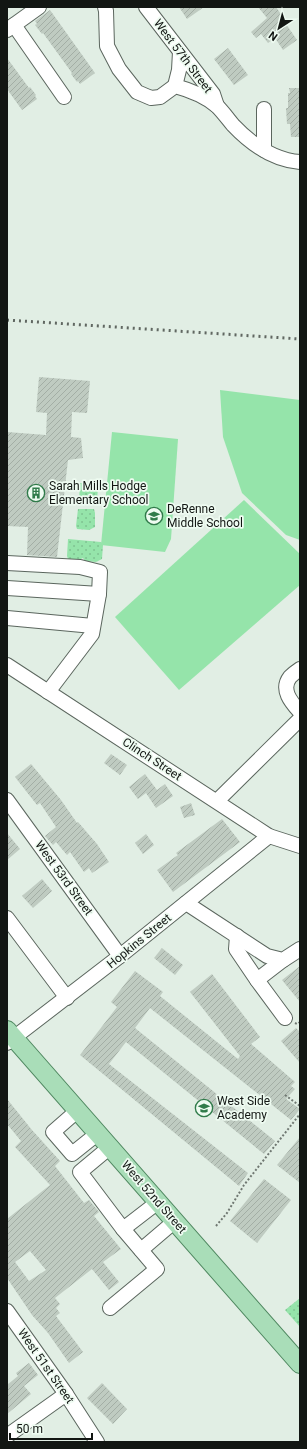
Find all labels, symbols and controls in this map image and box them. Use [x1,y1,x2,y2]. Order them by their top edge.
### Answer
north arrow [259,8,299,48]
street label: West 57th Street [151,16,215,96]
text: N [266,28,280,43]
place label: Sarah Mills Hodge Elementary School [49,479,149,507]
building icon: Sarah Mills Hodge Elementary School [26,483,46,503]
place label: DeRenne Middle School [167,502,243,530]
school or university icon: DeRenne Middle School [144,506,164,526]
street label: Clinch Street [120,735,184,783]
street label: West 53rd Street [32,838,96,918]
street label: Hopkins Street [104,911,174,971]
place label: West Side Academy [217,1094,270,1122]
school or university icon: West Side Academy [194,1098,214,1118]
street label: West 52nd Street [119,1158,189,1236]
street label: West 51st Street [15,1326,77,1406]
scale bar [10,1415,92,1441]
text: 50 m [16,1422,43,1436]

